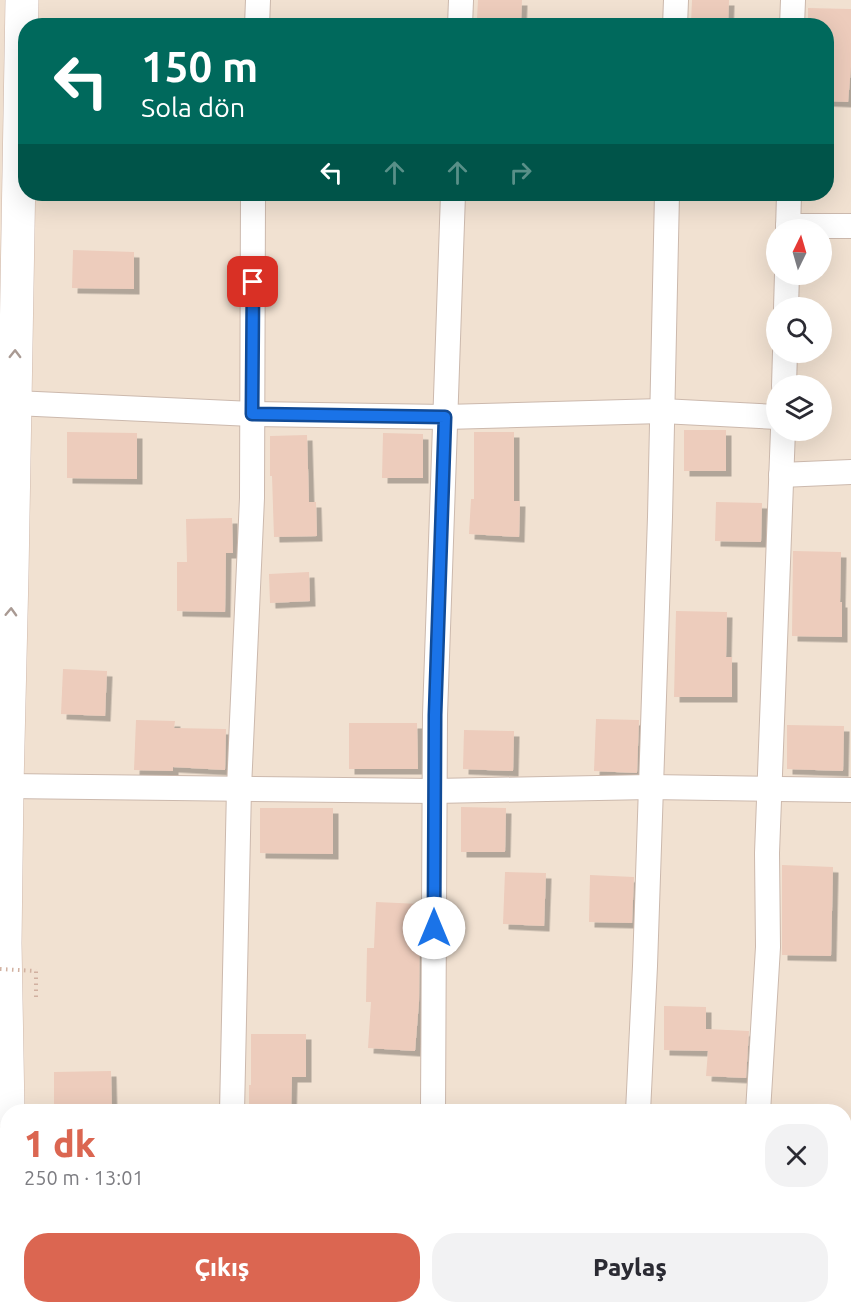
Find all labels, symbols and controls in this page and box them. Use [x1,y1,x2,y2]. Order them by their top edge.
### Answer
icon: left [42,42,120,120]
text: 150 m [141,43,258,90]
text: Sola dön [141,92,245,122]
icon: left [315,156,348,189]
icon: ahead [378,156,411,189]
icon: ahead [441,156,474,189]
icon: right [504,156,537,189]
north arrow [766,219,832,285]
map controls [766,219,832,441]
pin [227,256,278,307]
icon: arrive [236,265,269,298]
button: search [766,297,832,363]
one-way arrow [9,350,22,359]
button: layers [766,375,832,441]
one-way arrow [5,608,18,617]
position arrow [402,896,466,960]
text: 1 dk [24,1123,96,1164]
button: close [765,1124,828,1187]
text: 250 m · 13:01 [24,1166,144,1189]
button: Çıkış [24,1233,420,1302]
button: Paylaş [432,1233,828,1302]

